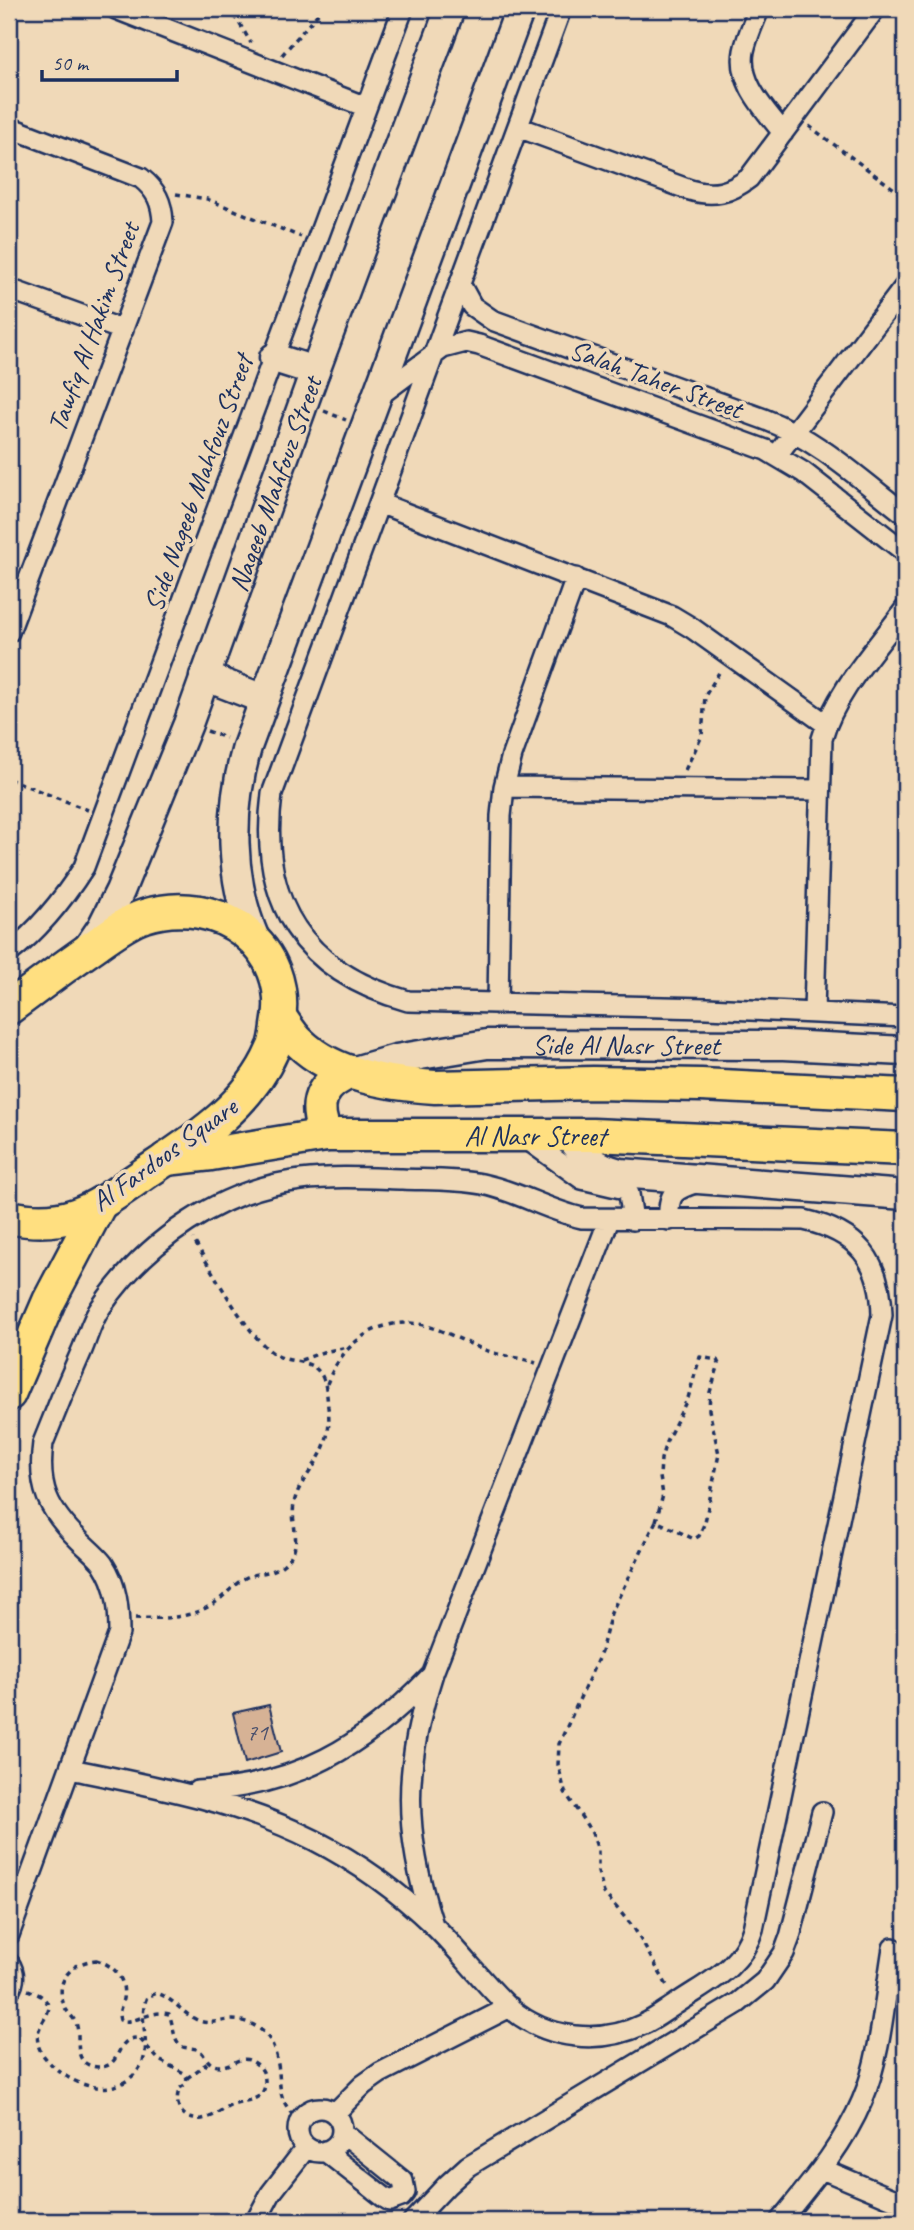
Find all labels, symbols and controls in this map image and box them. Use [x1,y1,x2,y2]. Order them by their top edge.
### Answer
scale bar [42,38,177,82]
text: 50 m [52,50,90,76]
street label: Tawfiq Al Hakim Street [39,215,148,436]
street label: Salah Taher Street [565,332,750,427]
street label: Side Nageeb Mahfouz Street [135,347,262,616]
street label: Nageeb Mahfouz Street [220,369,330,596]
street label: Side Al Nasr Street [532,1027,722,1062]
street label: Al Fardoos Square [84,1088,245,1219]
street label: Al Nasr Street [464,1118,610,1153]
house number: 71 [246,1717,269,1747]

